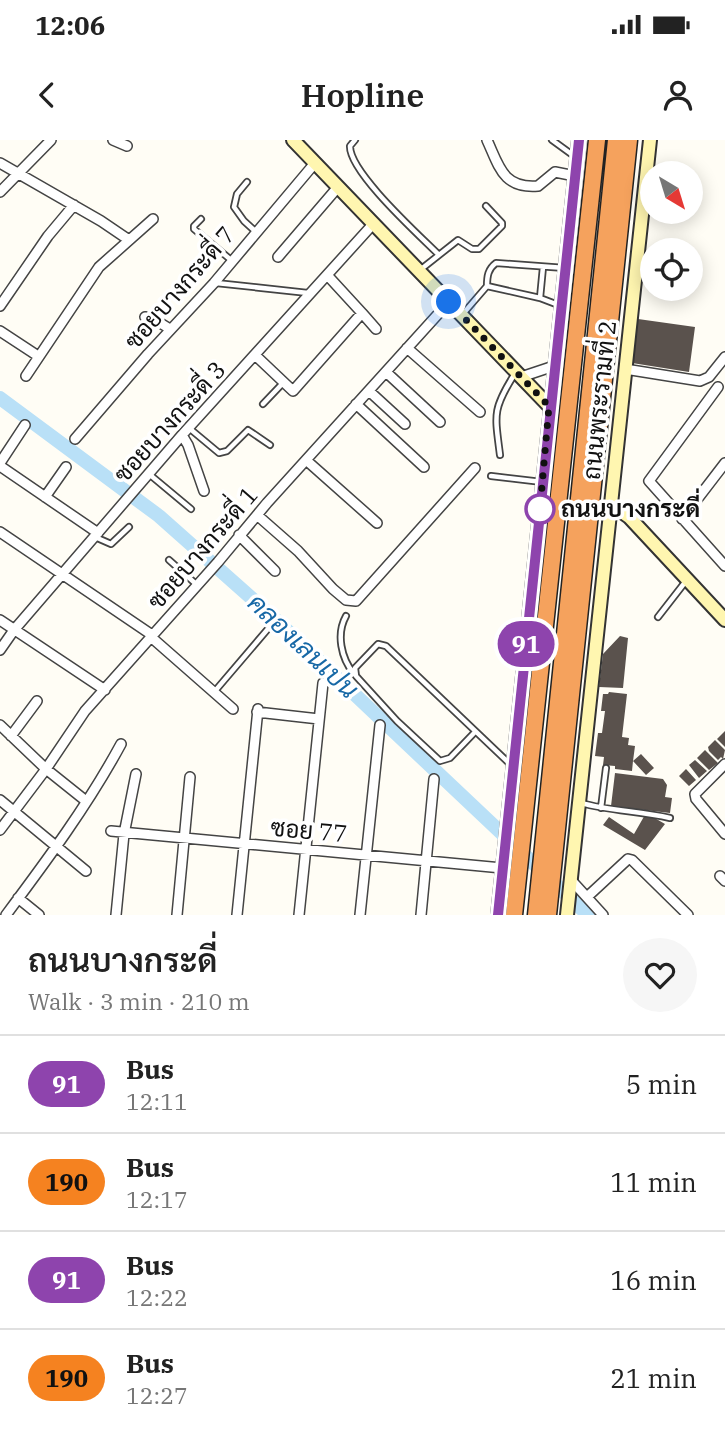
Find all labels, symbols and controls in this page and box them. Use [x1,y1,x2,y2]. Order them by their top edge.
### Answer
text: 12:06 [35,8,105,42]
text: Hopline [301,74,424,116]
icon: back [28,76,66,114]
icon: person [659,76,697,114]
north arrow [640,161,704,224]
map controls [640,161,703,301]
street label: ซอยบางกระดี่ 7 [114,216,242,356]
button: locate [640,238,703,301]
your location [431,284,466,319]
street label: ถนนพระรามที่ 2 [571,318,623,481]
street label: ซอยบางกระดี่ 3 [103,351,232,489]
street label: ซอยบางกระดี่ 1 [137,476,265,616]
place label: ถนนบางกระดี่ [561,488,700,524]
marker: ถนนบางกระดี่ [525,494,555,524]
water label: คลองเลนเปน [241,585,366,705]
line badge: 91 [494,621,558,667]
text: 91 [512,628,540,660]
street label: ซอย 77 [269,811,349,849]
text: ถนนบางกระดี่ [28,938,218,981]
button: heart [623,938,697,1012]
text: Walk · 3 min · 210 m [28,986,250,1016]
text: Bus [126,1052,174,1086]
text: 5 min [626,1067,697,1101]
text: 91 [52,1068,81,1100]
text: 12:11 [126,1086,188,1116]
text: Bus [126,1150,174,1184]
text: 11 min [610,1165,697,1199]
text: 190 [45,1166,88,1198]
text: 12:17 [126,1184,188,1214]
text: Bus [126,1248,174,1282]
text: 16 min [610,1263,697,1297]
text: 91 [52,1264,81,1296]
text: 12:22 [126,1282,188,1312]
text: Bus [126,1346,174,1380]
text: 21 min [610,1361,697,1395]
text: 190 [45,1362,88,1394]
text: 12:27 [126,1380,188,1410]

